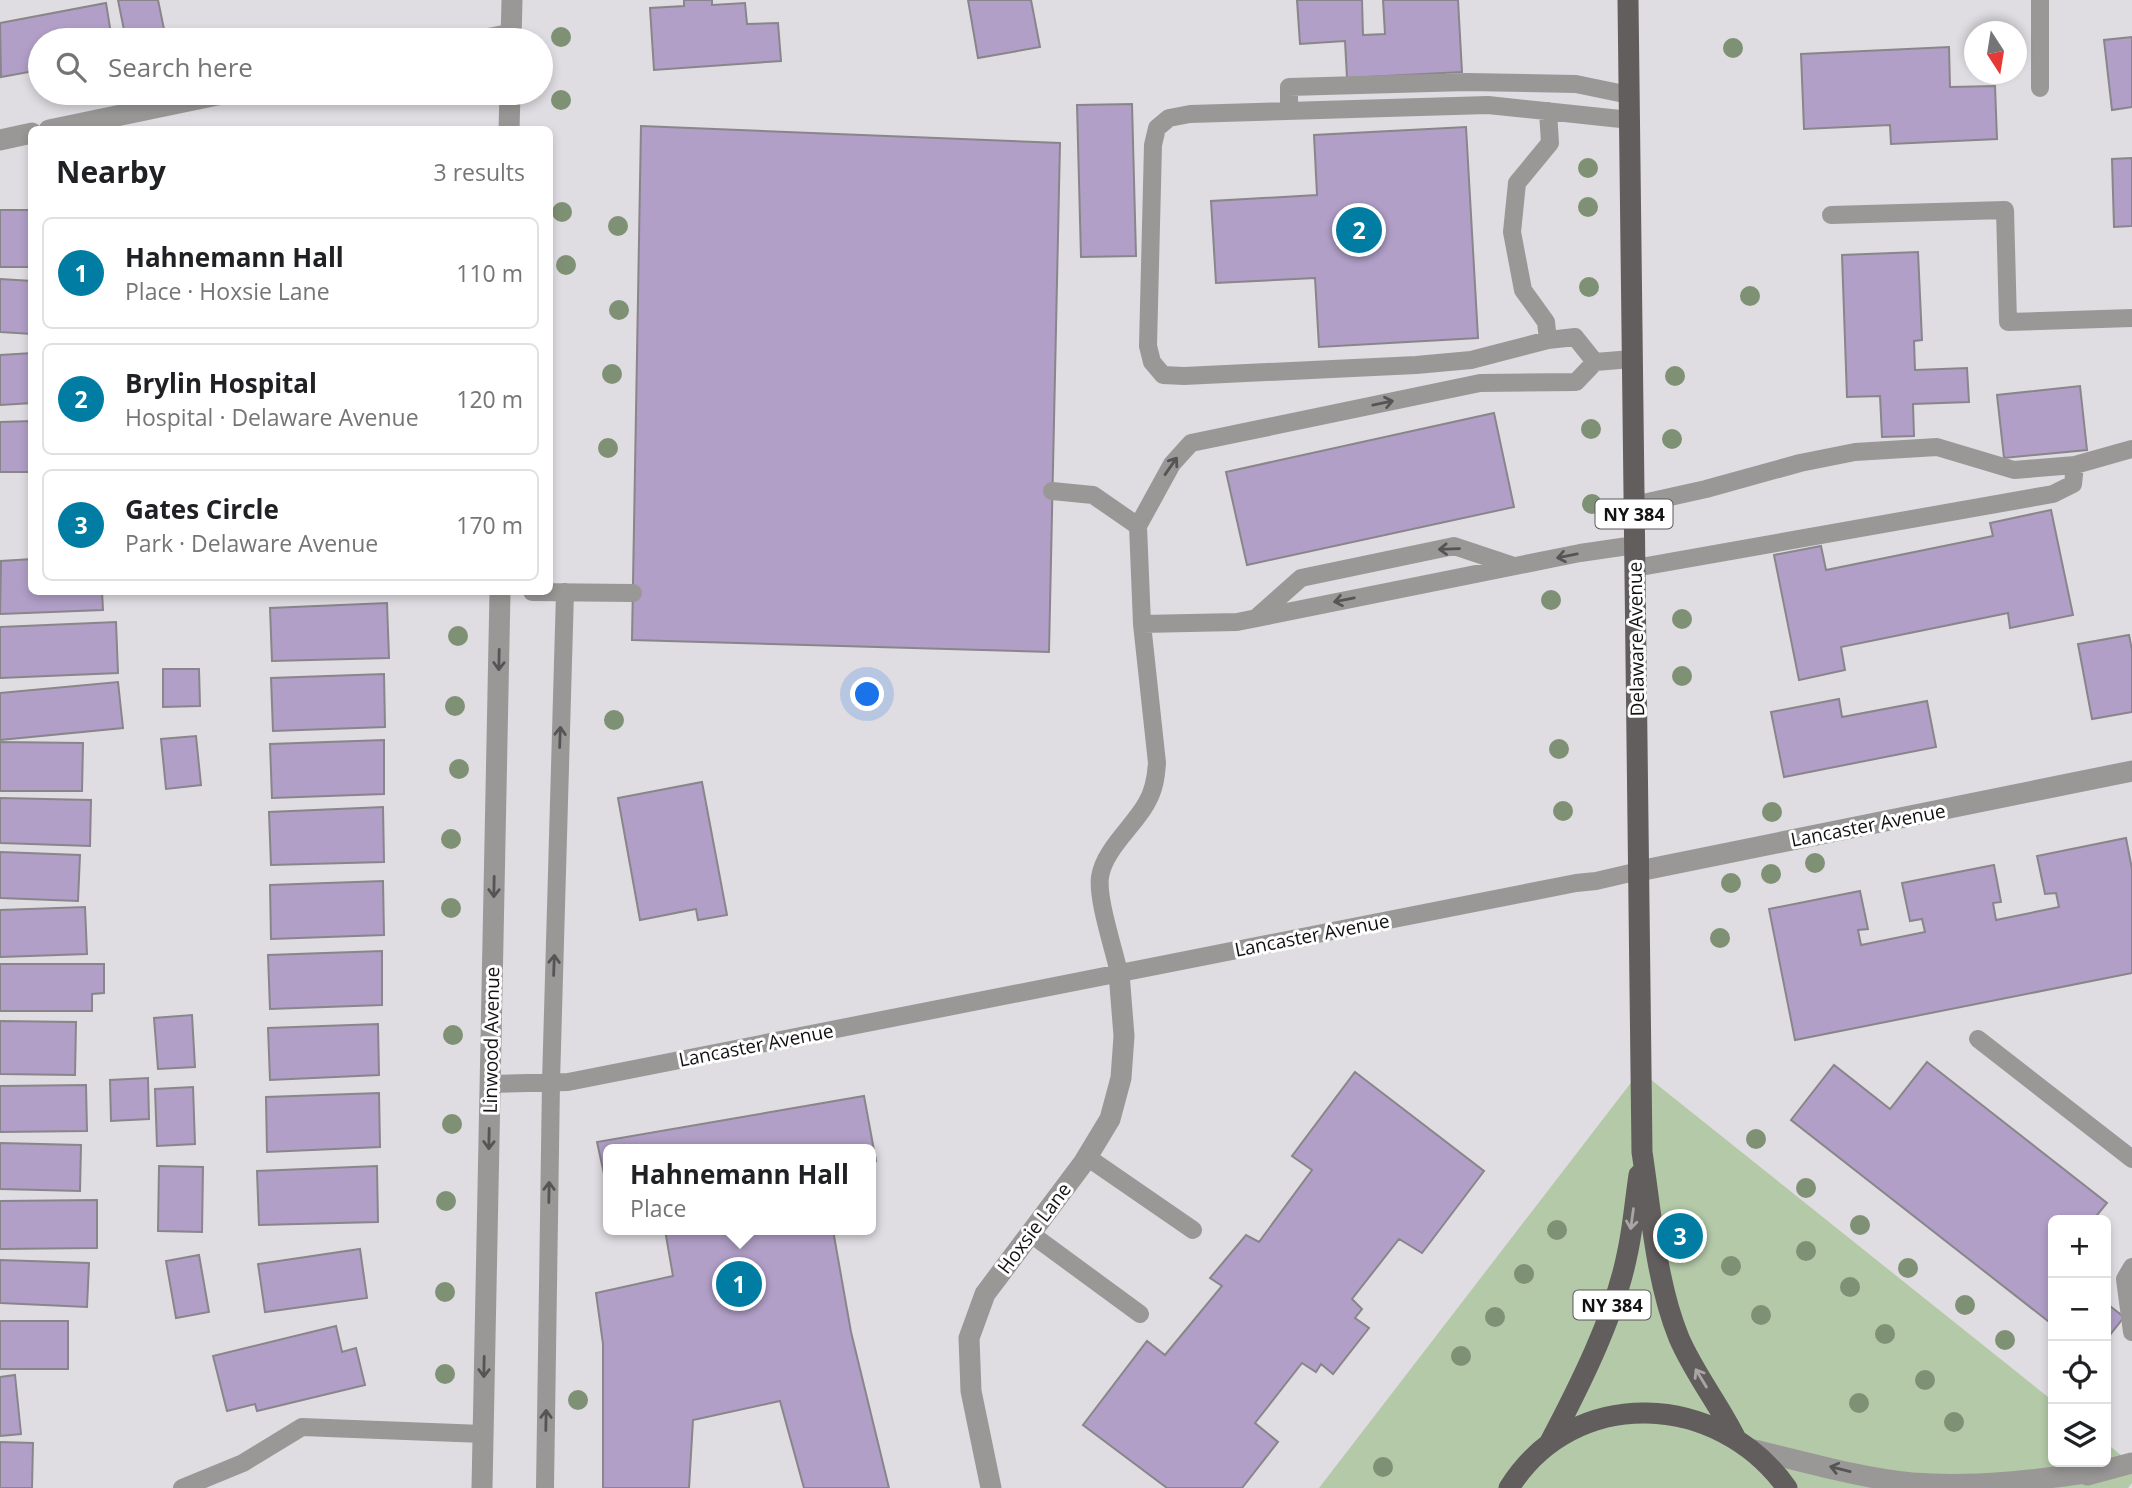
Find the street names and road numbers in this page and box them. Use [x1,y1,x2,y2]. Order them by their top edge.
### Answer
road number: NY 384 [1596,500,1672,528]
street label: Delaware Avenue [1622,561,1650,717]
street label: Lancaster Avenue [1788,797,1948,853]
street label: Lancaster Avenue [1232,907,1392,963]
street label: Linwood Avenue [477,966,505,1114]
street label: Lancaster Avenue [676,1017,836,1073]
street label: Hoxsie Lane [991,1177,1077,1279]
road number: NY 384 [1574,1290,1650,1320]

